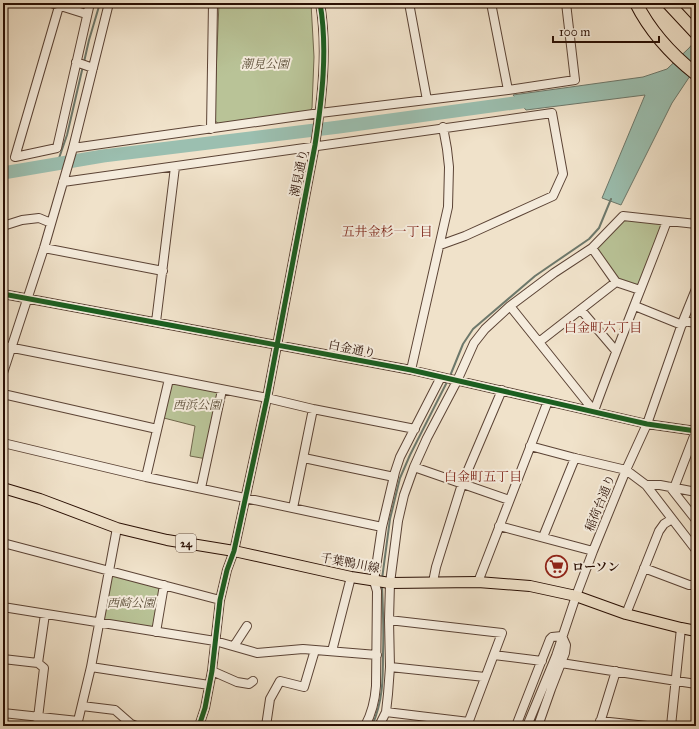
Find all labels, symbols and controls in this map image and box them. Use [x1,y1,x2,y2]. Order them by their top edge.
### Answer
scale bar [553,18,659,44]
text: 100 m [559,25,590,39]
park label: 潮見公園 [241,57,291,71]
street label: 潮見通り [288,148,310,198]
district label: 五井金杉一丁目 [341,224,433,240]
district label: 白金町六丁目 [564,320,642,336]
street label: 白金通り [327,338,377,360]
park label: 西浜公園 [173,398,223,412]
district label: 白金町五丁目 [444,469,522,485]
street label: 稲荷台通り [582,473,618,533]
road number: 24 [176,534,196,552]
street label: 千葉鴨川線 [319,550,381,576]
supermarket icon: ローソン [543,554,569,580]
place label: ローソン [572,560,620,574]
park label: 西崎公園 [107,596,157,610]

